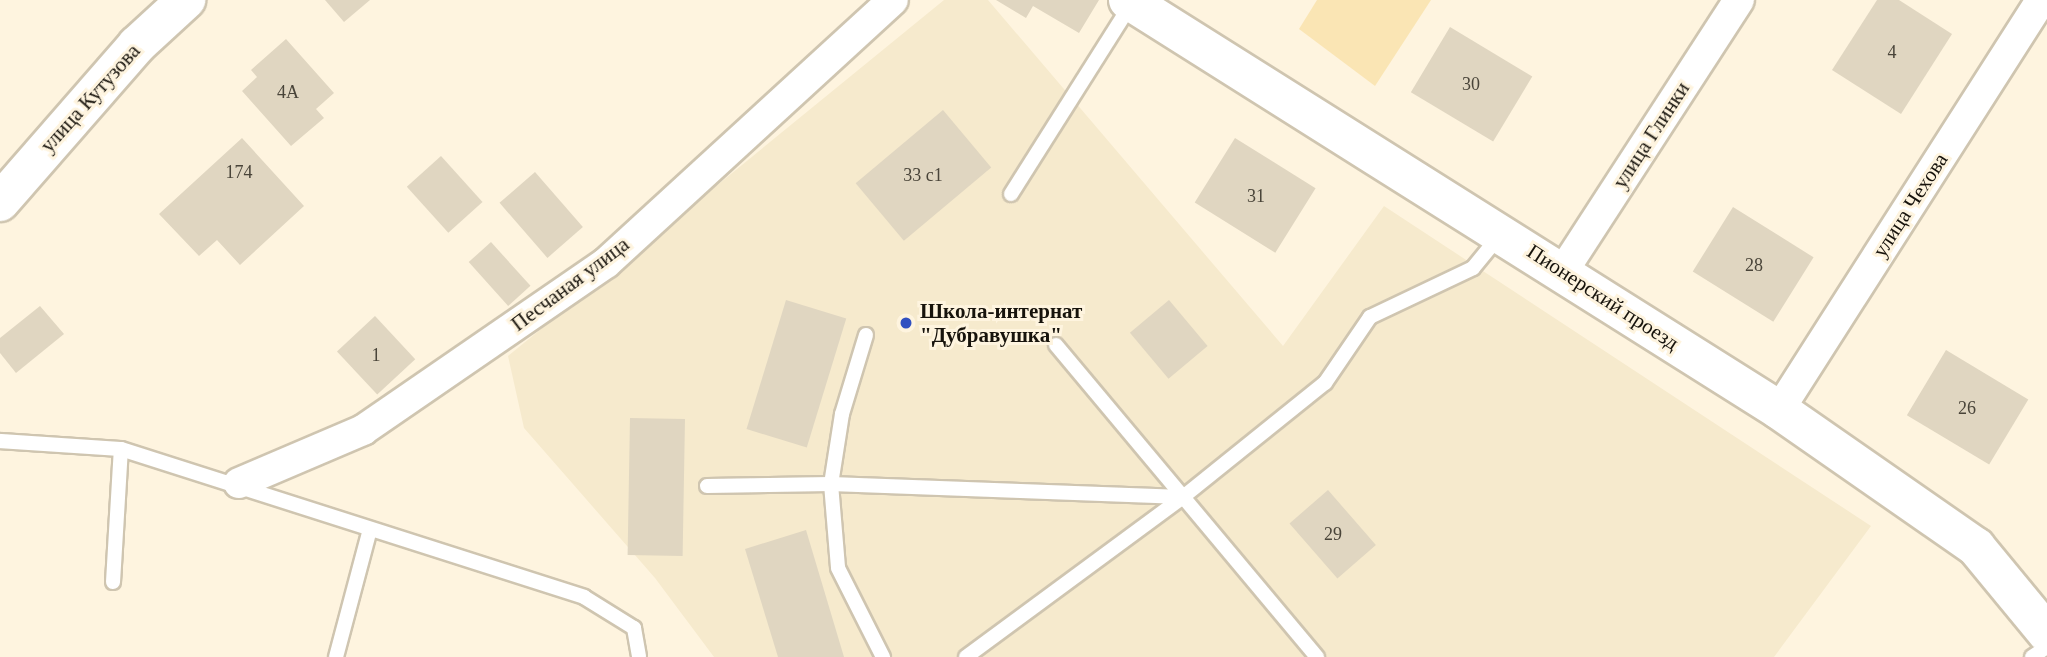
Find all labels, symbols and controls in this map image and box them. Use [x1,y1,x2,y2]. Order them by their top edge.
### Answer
street label: улица Кутузова [35,39,145,157]
house number: 4 [1887,41,1896,63]
house number: 30 [1462,73,1480,95]
street label: улица Глинки [1607,77,1695,193]
house number: 4А [277,81,299,103]
street label: улица Чехова [1867,148,1953,262]
house number: 174 [226,161,253,183]
house number: 33 с1 [903,164,943,186]
house number: 31 [1247,185,1265,207]
street label: Песчаная улица [506,231,634,337]
street label: Пионерский проезд [1522,239,1684,355]
house number: 28 [1745,254,1763,276]
place label: Школа-интернат "Дубравушка" [920,298,1082,348]
marker: Школа-интернат "Дубравушка" [898,315,914,331]
house number: 1 [372,344,380,366]
house number: 26 [1958,397,1976,419]
house number: 29 [1324,523,1342,545]

